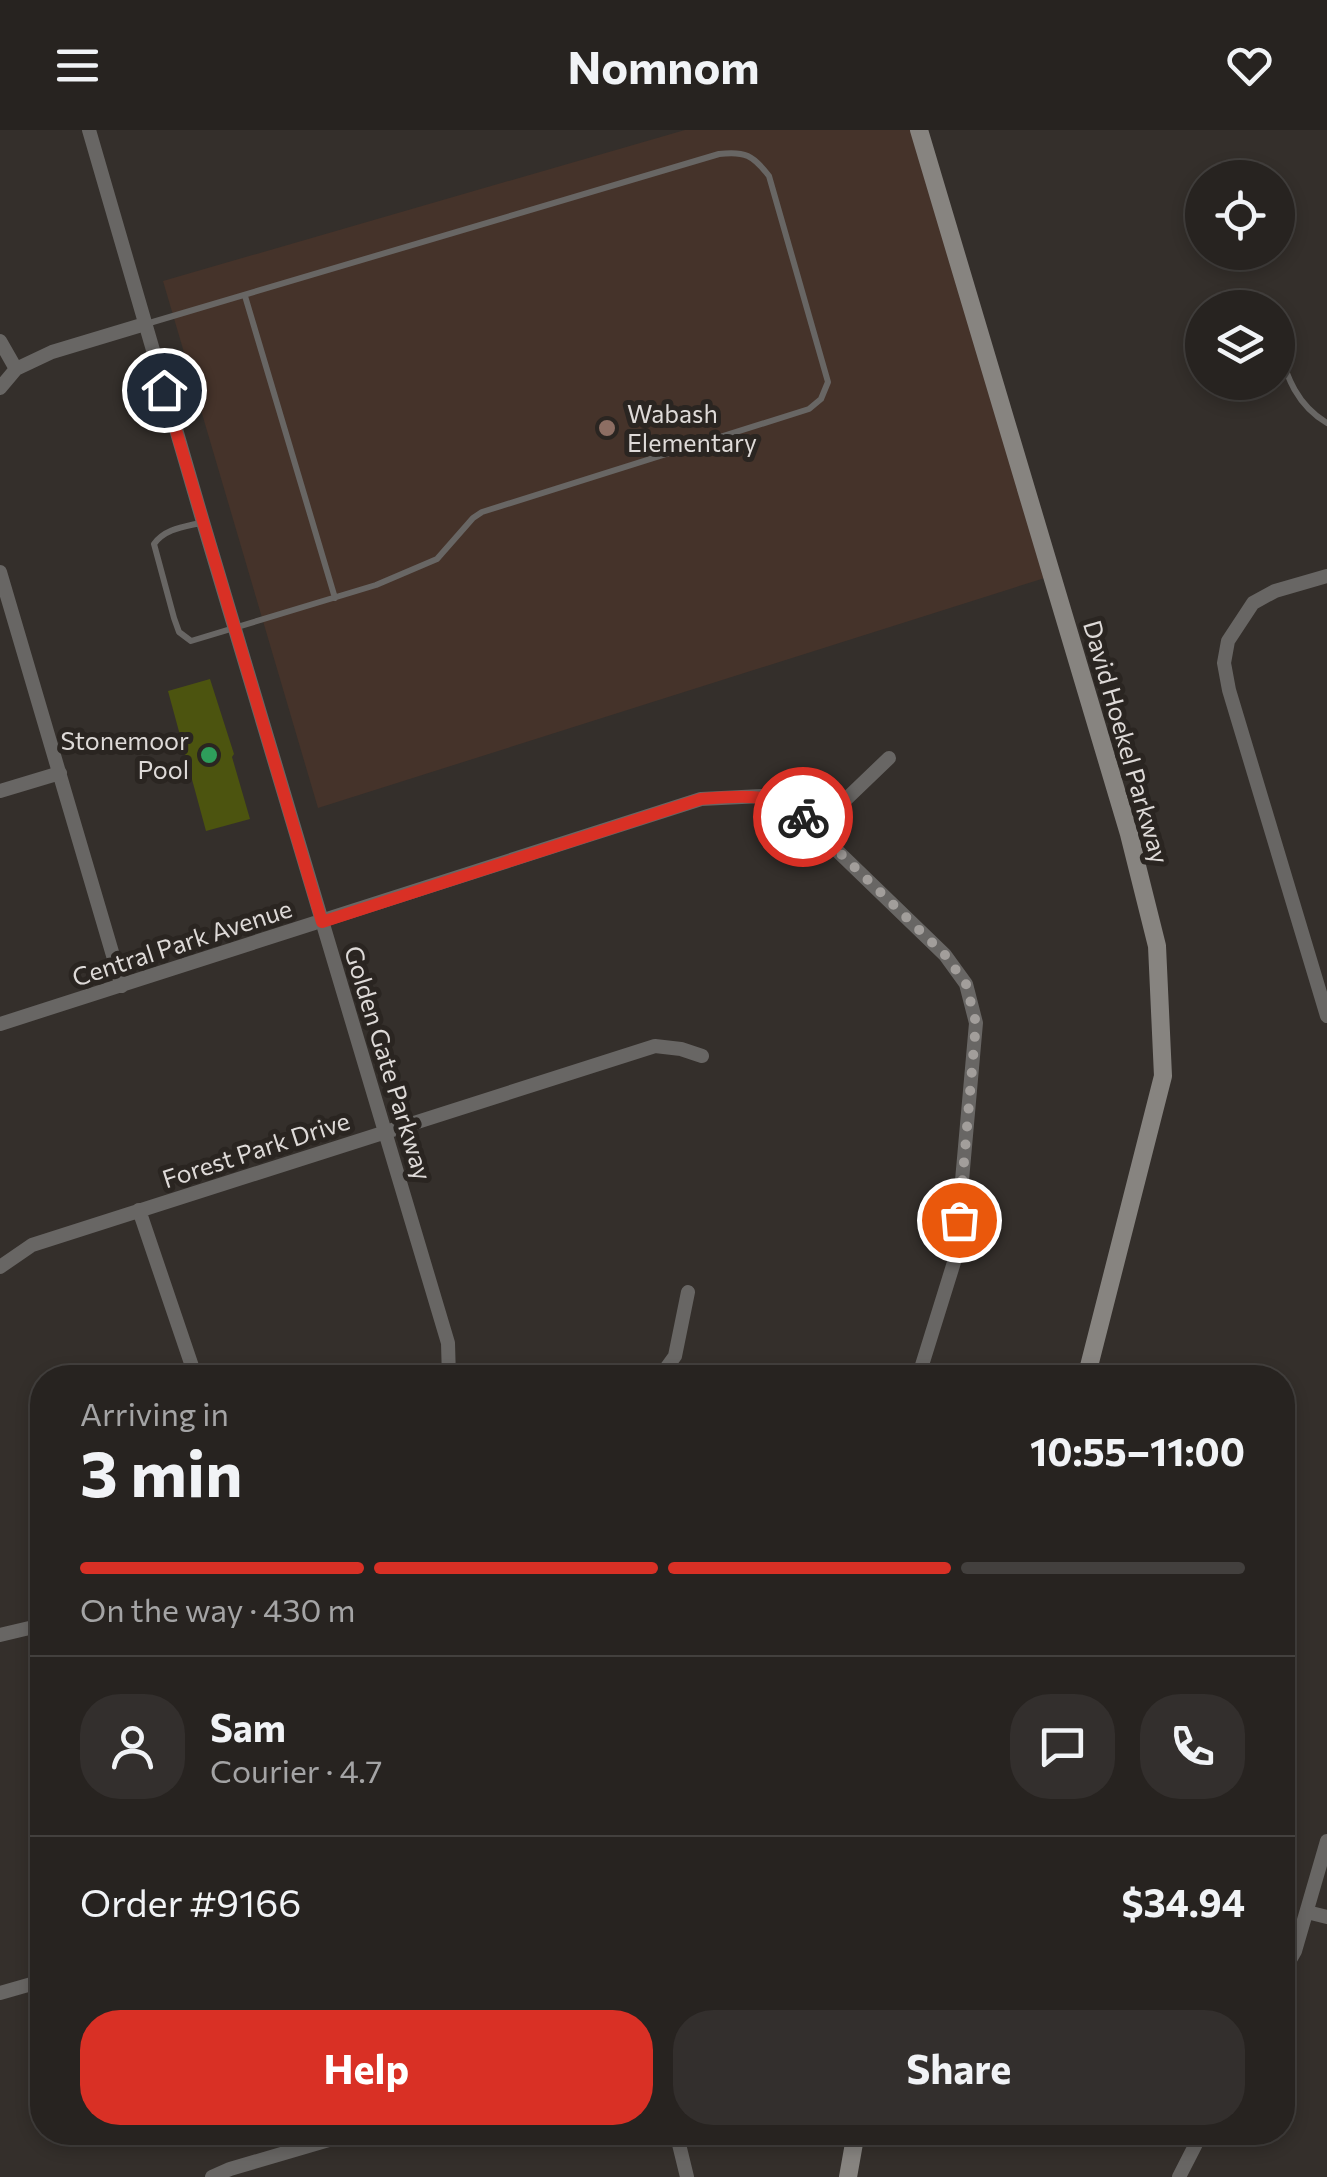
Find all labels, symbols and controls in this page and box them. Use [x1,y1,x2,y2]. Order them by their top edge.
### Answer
icon: menu [50,38,105,93]
text: Nomnom [567,38,760,93]
icon: heart [1222,38,1277,93]
map controls [1185,160,1295,400]
button: locate [1185,160,1295,270]
button: layers [1185,290,1295,400]
pin [122,348,207,433]
icon: home [137,363,192,418]
place label: Wabash Elementary [627,398,757,457]
marker: Wabash Elementary [596,417,618,439]
street label: David Hoekel Parkway [1078,617,1176,867]
place label: Stonemoor Pool [60,725,189,784]
marker: Stonemoor Pool [198,744,220,766]
courier [753,767,853,867]
icon: bike [776,790,831,845]
street label: Central Park Avenue [68,892,295,992]
street label: Golden Gate Parkway [339,942,439,1184]
street label: Forest Park Drive [158,1105,353,1193]
pin [917,1178,1002,1263]
icon: bag [932,1193,987,1248]
text: Arriving in [80,1393,229,1433]
text: 10:55–11:00 [1030,1427,1245,1474]
text: 3 min [80,1431,243,1510]
text: On the way · 430 m [80,1589,356,1629]
button: person [80,1694,185,1799]
button: chat [1010,1694,1115,1799]
button: phone [1140,1694,1245,1799]
text: Sam [210,1703,286,1750]
text: Courier · 4.7 [210,1750,383,1790]
text: Order #9166 [80,1878,301,1925]
text: $34.94 [1122,1878,1245,1925]
button: Help [80,2010,653,2125]
button: Share [673,2010,1245,2125]

